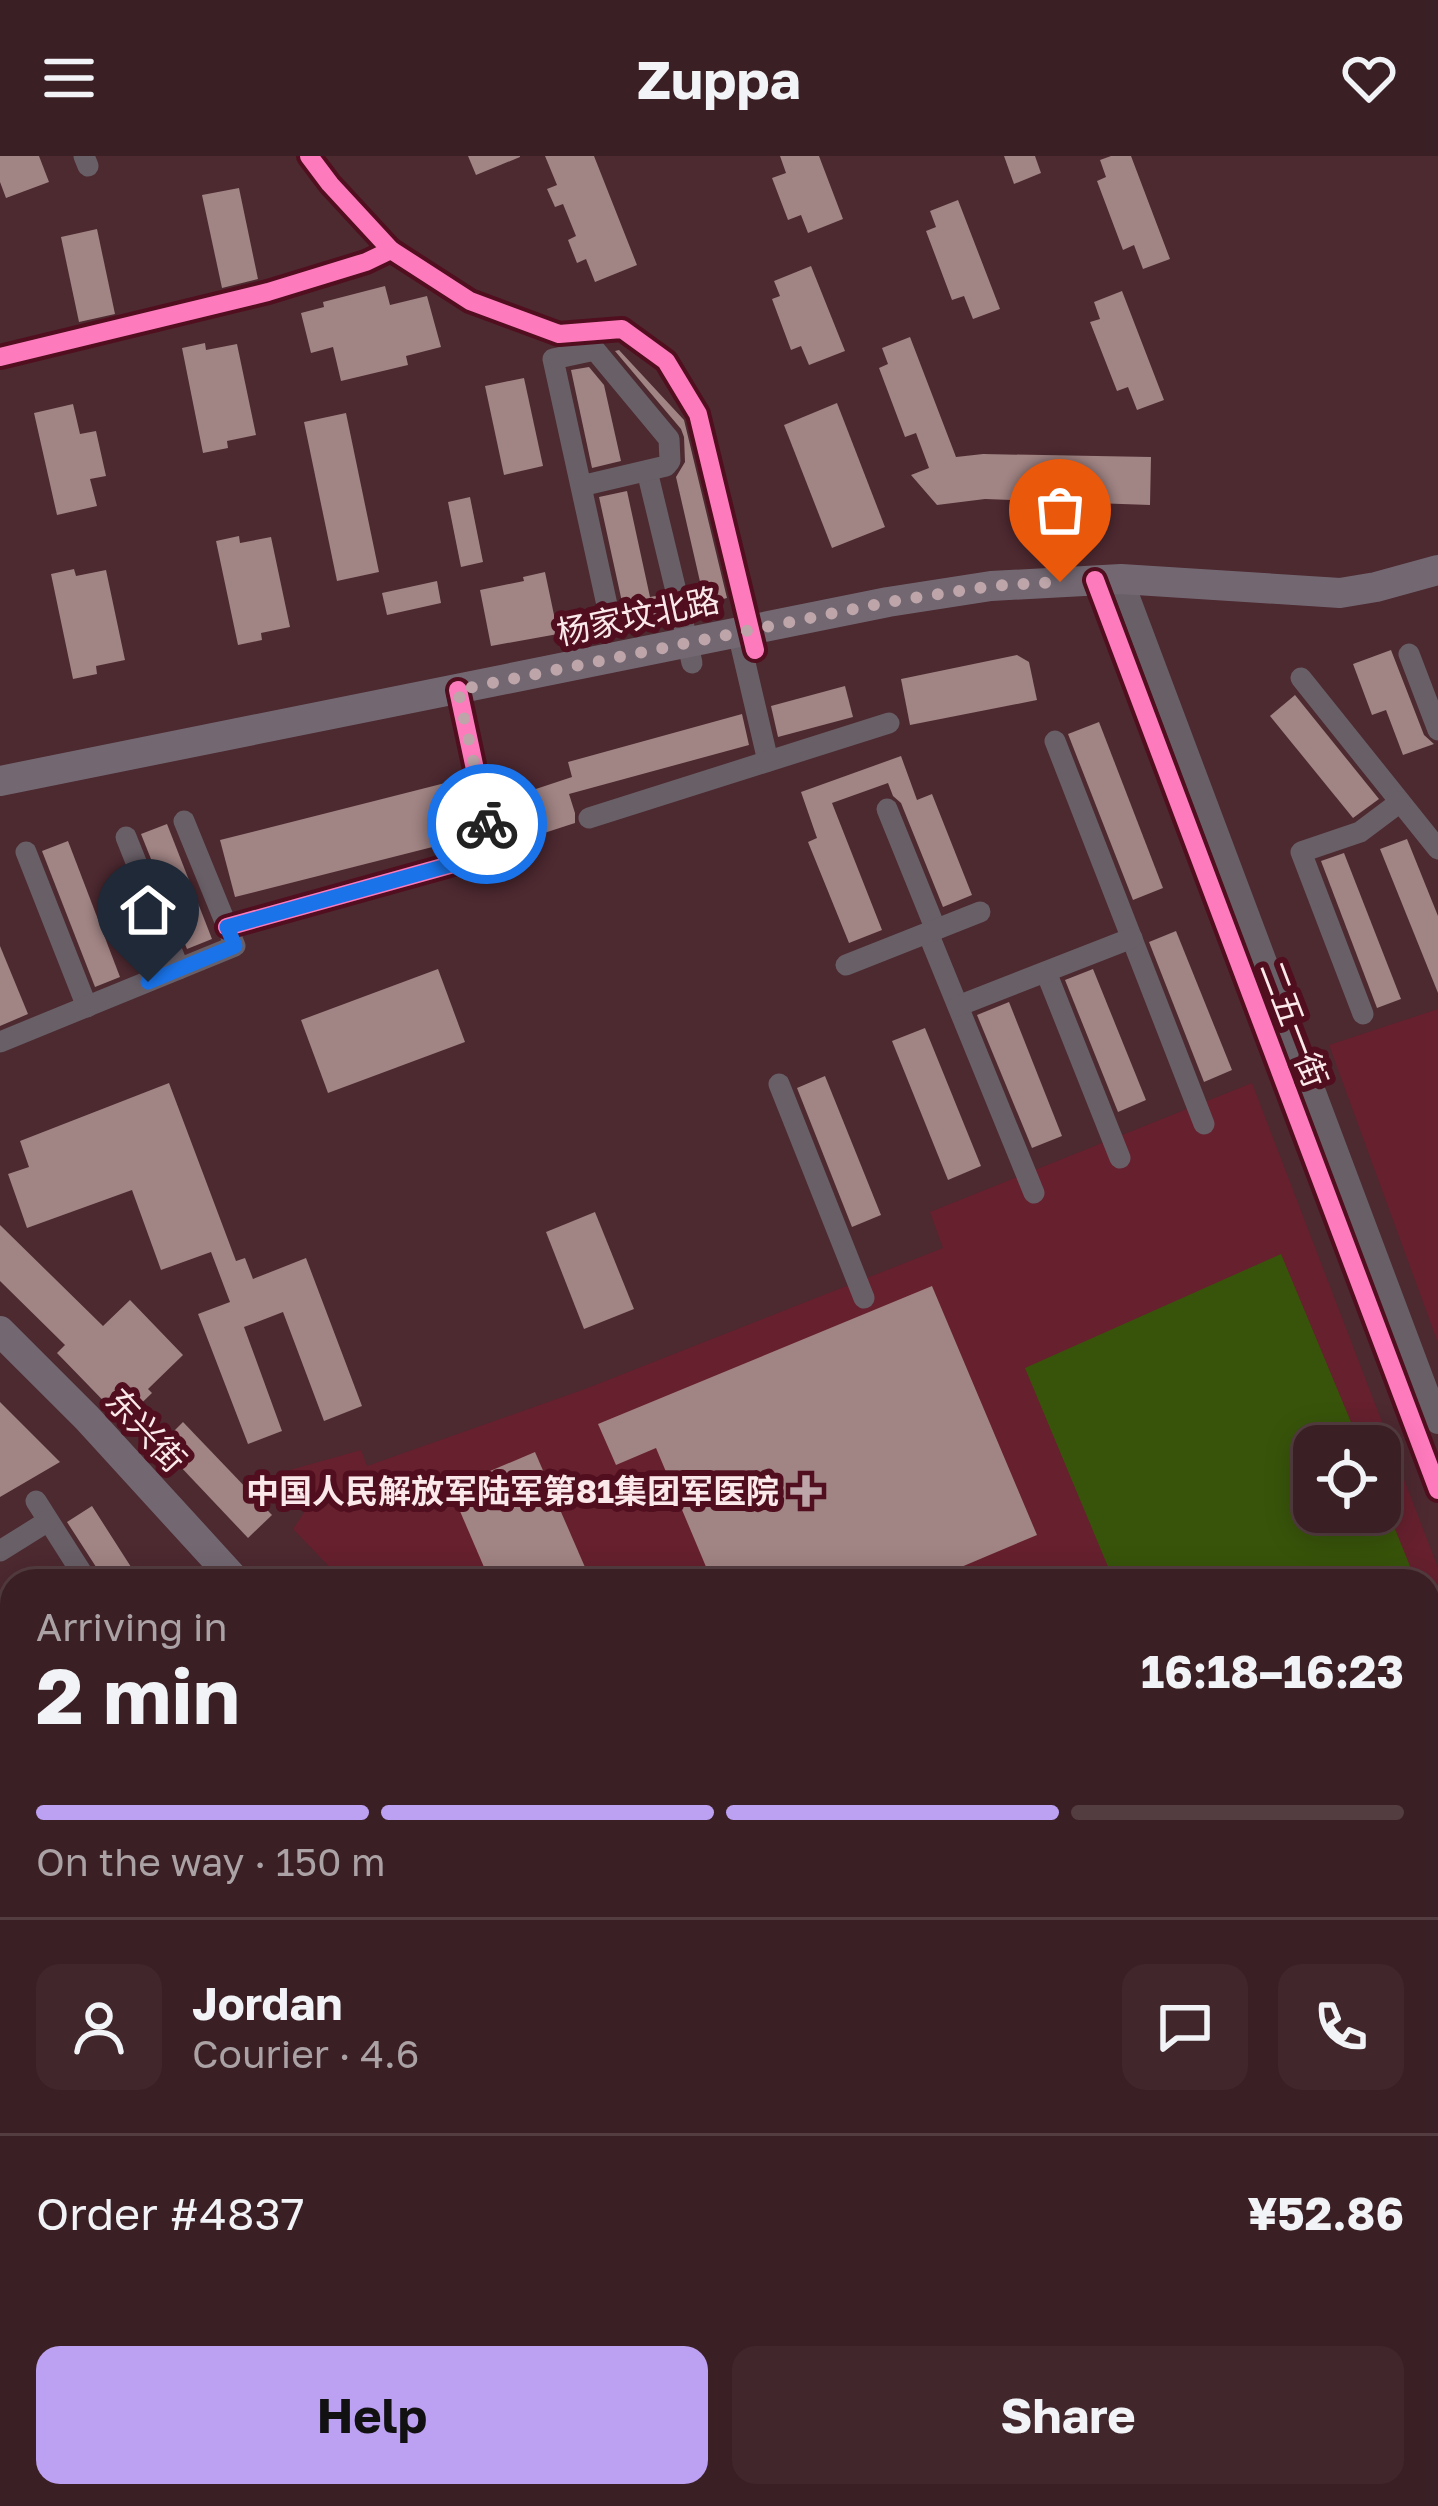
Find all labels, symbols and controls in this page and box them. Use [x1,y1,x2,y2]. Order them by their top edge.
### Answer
icon: menu [36,45,102,111]
icon: heart [1336,45,1402,111]
text: Zuppa [637,46,801,111]
pin [1009,459,1111,582]
icon: bag [1027,477,1093,543]
street label: 杨家坟北路 [553,579,723,652]
courier [427,764,547,884]
icon: bike [454,791,520,857]
pin [97,859,199,982]
icon: home [115,877,181,943]
street label: 二五一街 [1253,955,1336,1092]
street label: 东兴街 [98,1380,194,1479]
map controls [1293,1425,1401,1533]
button: locate [1293,1425,1401,1533]
place label: 中国人民解放军陆军第81集团军医院 [246,1471,779,1510]
marker: 中国人民解放军陆军第81集团军医院 [790,1475,822,1507]
text: Arriving in [36,1603,227,1650]
text: 16:18–16:23 [1141,1644,1404,1698]
text: 2 min [36,1648,240,1741]
text: On the way · 150 m [36,1838,386,1885]
button: person [36,1964,162,2090]
button: chat [1122,1964,1248,2090]
button: phone [1278,1964,1404,2090]
text: Jordan [192,1976,343,2030]
text: Courier · 4.6 [192,2030,419,2077]
text: Order #4837 [36,2186,305,2240]
text: ¥52.86 [1248,2186,1404,2240]
button: Help [36,2346,708,2484]
button: Share [732,2346,1404,2484]

